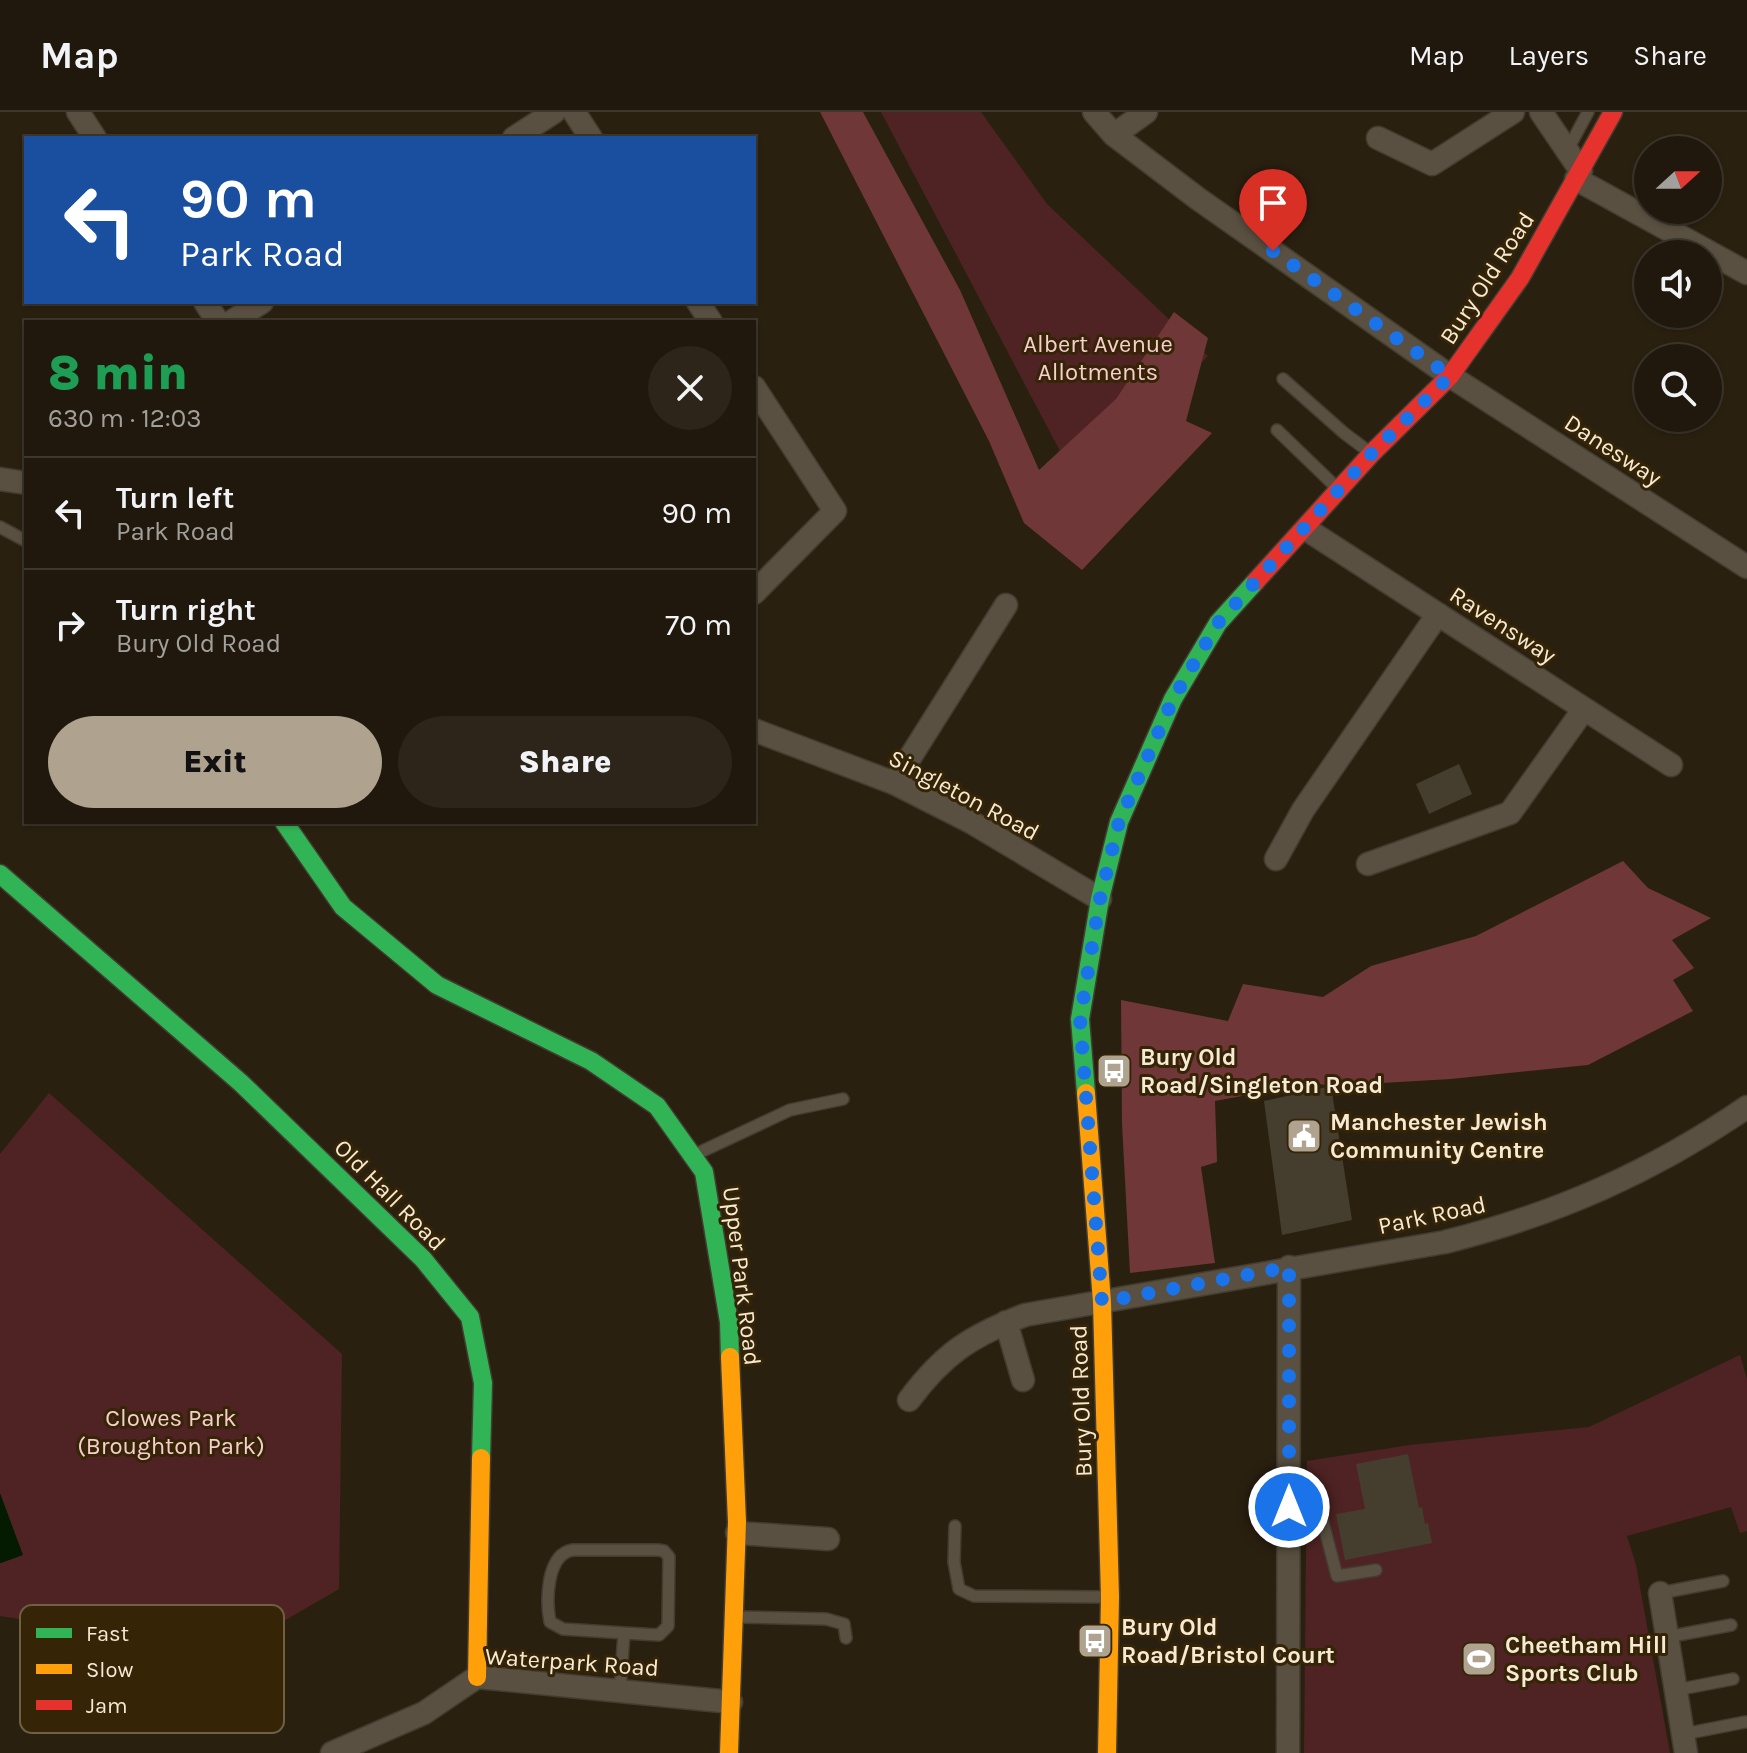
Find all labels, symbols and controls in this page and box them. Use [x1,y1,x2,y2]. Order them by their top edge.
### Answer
text: Map [40,33,119,78]
text: Map [1409,39,1464,72]
text: Layers [1508,39,1589,72]
text: Share [1633,39,1707,72]
north arrow [1634,136,1722,224]
map controls [1634,136,1722,432]
text: 90 m [180,166,317,231]
icon: left [48,168,152,272]
pin [1239,169,1307,251]
icon: arrive [1251,181,1295,225]
street label: Bury Old Road [1434,206,1540,350]
text: Park Road [180,233,344,275]
button: sound [1634,240,1722,328]
park label: Albert Avenue Allotments [1023,330,1173,386]
button: search [1634,344,1722,432]
text: 8 min [48,345,188,401]
button: close [648,346,732,430]
text: 630 m · 12:03 [48,403,202,434]
street label: Danesway [1559,408,1667,492]
text: Turn left [116,480,234,516]
icon: left [48,491,92,535]
text: 90 m [662,495,732,531]
text: Park Road [116,516,235,547]
street label: Ravensway [1445,580,1561,670]
text: Turn right [116,592,256,628]
icon: right [48,603,92,647]
text: 70 m [665,607,732,643]
text: Bury Old Road [116,628,281,659]
button: Exit [48,716,382,808]
button: Share [398,716,732,808]
street label: Singleton Road [884,744,1044,846]
place label: Bury Old Road/Singleton Road [1140,1043,1383,1099]
bus stop icon: Bury Old Road/Singleton Road [1095,1052,1133,1090]
place label: Manchester Jewish Community Centre [1330,1108,1548,1164]
public building icon: Manchester Jewish Community Centre [1285,1117,1323,1155]
street label: Old Hall Road [329,1134,451,1256]
street label: Upper Park Road [717,1185,767,1367]
street label: Park Road [1375,1190,1489,1240]
street label: Bury Old Road [1064,1324,1098,1478]
park label: Clowes Park (Broughton Park) [77,1404,265,1460]
position arrow [1247,1465,1331,1549]
legend [20,1605,284,1733]
place label: Bury Old Road/Bristol Court [1121,1613,1335,1669]
text: Fast [86,1621,129,1647]
bus stop icon: Bury Old Road/Bristol Court [1076,1622,1114,1660]
place label: Cheetham Hill Sports Club [1505,1631,1667,1687]
sports icon: Cheetham Hill Sports Club [1460,1640,1498,1678]
street label: Waterpark Road [484,1642,660,1682]
text: Slow [86,1657,133,1683]
text: Jam [86,1693,128,1719]

